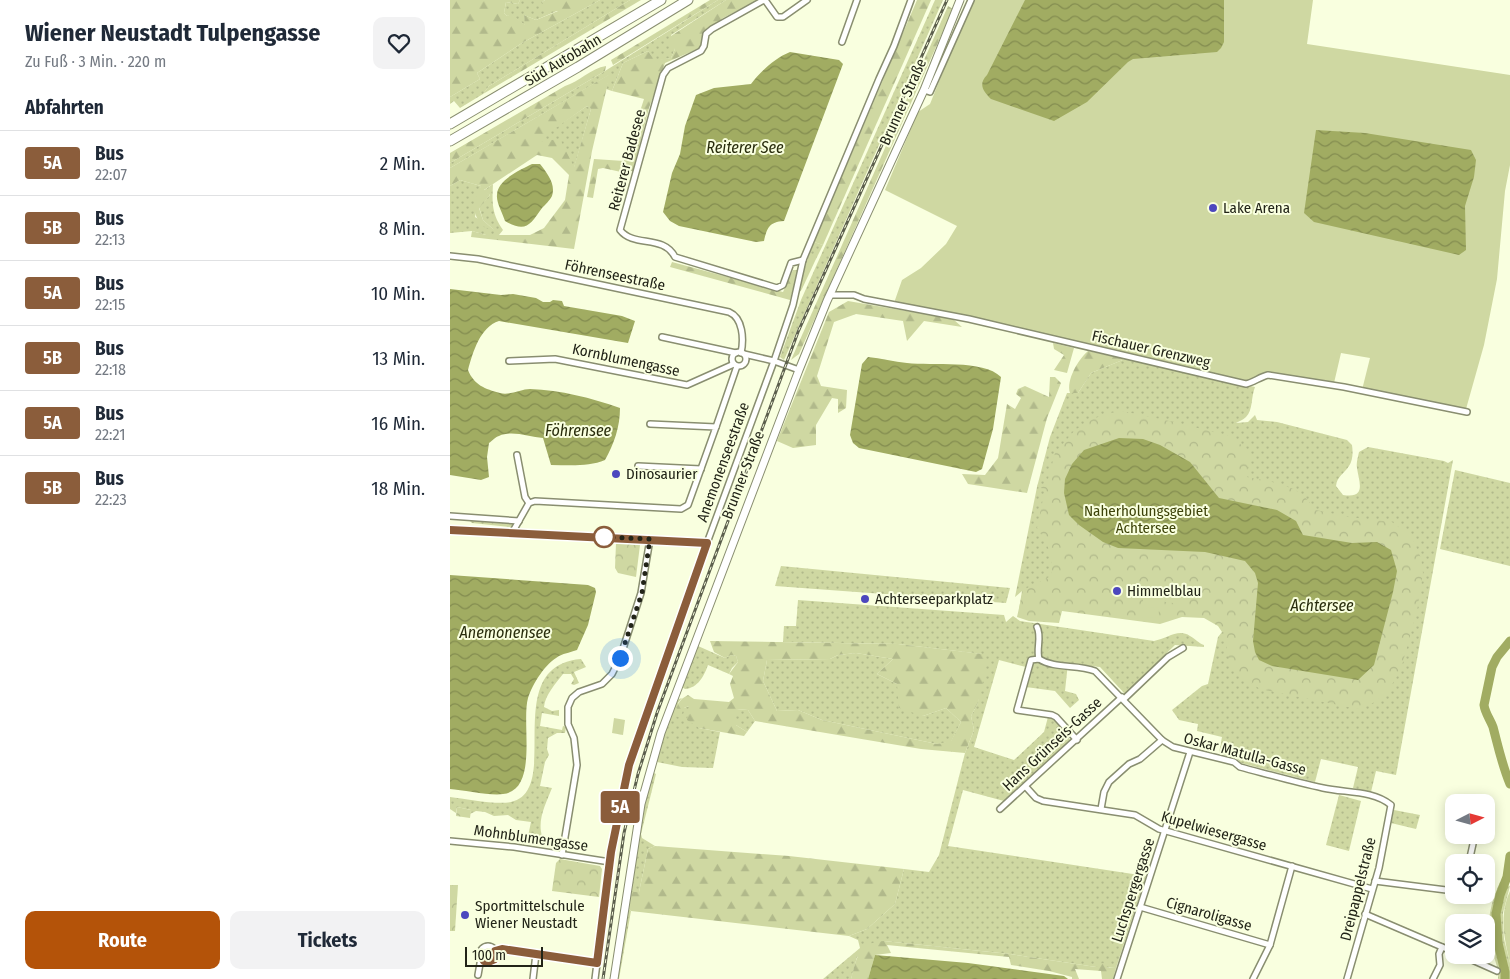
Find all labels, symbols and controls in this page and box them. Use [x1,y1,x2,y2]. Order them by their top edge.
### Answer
button: heart [373,17,425,69]
text: Wiener Neustadt Tulpengasse [25,19,320,47]
street label: Süd Autobahn [521,30,605,90]
text: Zu Fuß · 3 Min. · 220 m [25,52,166,71]
street label: Brunner Straße [876,56,930,148]
text: Abfahrten [25,96,104,119]
street label: Reiterer Badesee [605,107,649,213]
water label: Reiterer See [706,138,784,157]
text: Bus [95,142,124,165]
text: 5A [43,152,62,174]
text: 2 Min. [380,152,425,175]
text: 22:07 [95,165,127,184]
place label: Lake Arena [1223,199,1290,217]
marker: Lake Arena [1207,202,1219,214]
text: Bus [95,207,124,230]
text: 5B [43,217,62,239]
text: 8 Min. [379,217,425,240]
text: 22:13 [95,230,125,249]
street label: Föhrenseestraße [563,256,667,294]
text: Bus [95,272,124,295]
text: 5A [43,282,62,304]
text: 10 Min. [371,282,425,305]
text: 22:15 [95,295,125,314]
street label: Fischauer Grenzweg [1090,327,1212,371]
text: Bus [95,337,124,360]
street label: Kornblumengasse [571,340,681,380]
text: 5B [43,347,62,369]
text: 13 Min. [372,347,425,370]
text: 22:18 [95,360,126,379]
street label: Anemonenseestraße [693,400,753,524]
text: Bus [95,402,124,425]
text: 5A [43,412,62,434]
text: 16 Min. [371,412,425,435]
water label: Föhrensee [545,421,611,440]
text: 22:21 [95,425,125,444]
street label: Brunner Straße [718,428,768,522]
place label: Dinosaurier [626,465,698,483]
text: Bus [95,467,124,490]
marker: Dinosaurier [610,468,622,480]
text: 5B [43,477,62,499]
text: 18 Min. [371,477,425,500]
text: 22:23 [95,490,127,509]
park label: Naherholungsgebiet Achtersee [1084,502,1208,537]
unlabelled marker [593,526,615,548]
place label: Himmelblau [1127,582,1201,600]
marker: Himmelblau [1111,585,1123,597]
place label: Achterseeparkplatz [875,590,993,608]
marker: Achterseeparkplatz [859,593,871,605]
water label: Achtersee [1289,596,1354,615]
water label: Anemonensee [458,623,551,642]
your location [608,646,633,671]
street label: Hans Grünseis-Gasse [999,693,1105,795]
street label: Oskar Matulla-Gasse [1182,729,1308,779]
line badge: 5A [598,791,642,823]
north arrow [1445,794,1495,844]
map controls [1445,794,1495,964]
text: 5A [611,796,629,818]
street label: Kupelwiesergasse [1159,807,1269,855]
street label: Mohnblumengasse [473,821,589,855]
street label: Dreipappelstraße [1336,835,1380,943]
street label: Luchspergergasse [1108,836,1158,944]
button: locate [1445,854,1495,904]
street label: Cignaroligasse [1164,893,1254,935]
place label: Sportmittelschule Wiener Neustadt [475,897,585,932]
marker: Sportmittelschule Wiener Neustadt [459,909,471,921]
button: Route [25,911,220,969]
button: Tickets [230,911,425,969]
button: layers [1445,914,1495,964]
scale bar [465,944,542,967]
text: 100 m [472,947,506,964]

